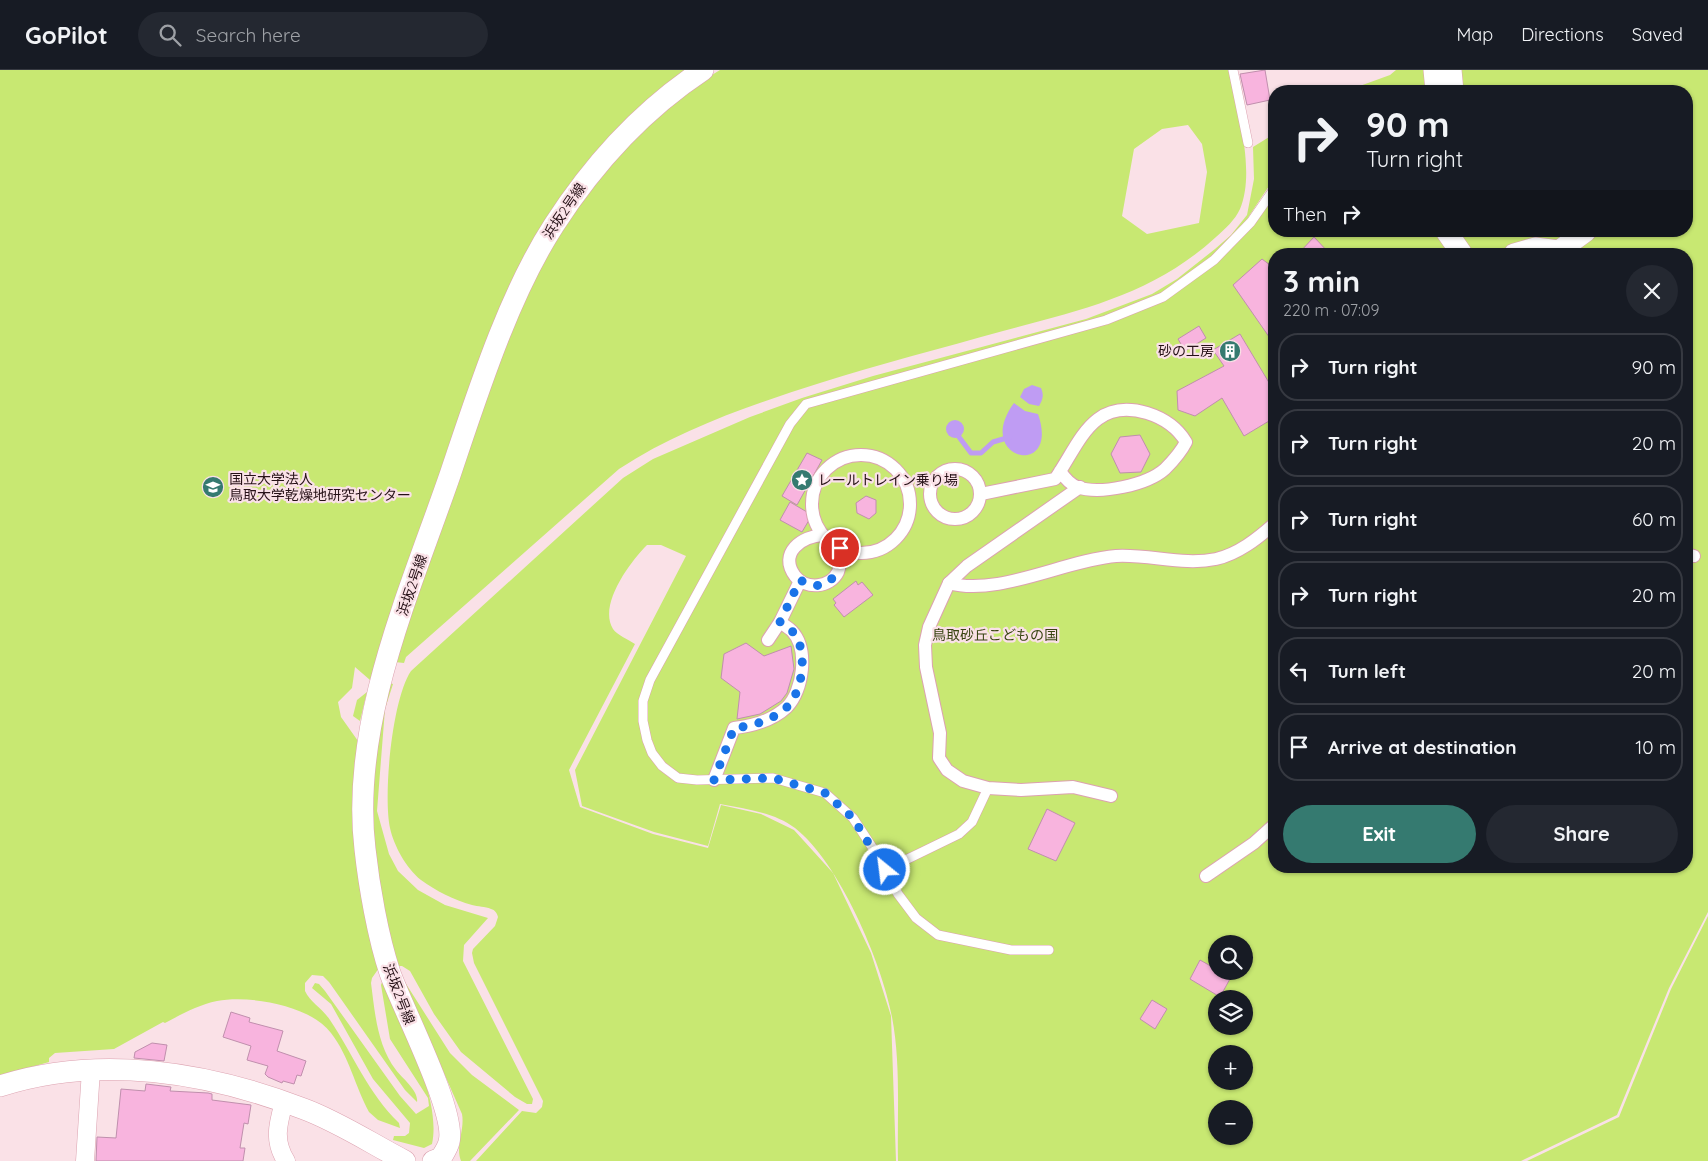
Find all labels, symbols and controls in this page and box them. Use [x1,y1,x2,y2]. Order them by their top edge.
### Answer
search box [138,12,488,57]
text: GoPilot [25,20,108,50]
icon: search [156,21,184,49]
text: Search here [196,23,301,47]
text: Map [1456,23,1493,46]
text: Directions [1521,23,1604,46]
text: Saved [1632,23,1683,46]
text: 90 m [1366,102,1449,146]
icon: right [1283,105,1348,170]
text: Turn right [1366,145,1463,173]
street label: 浜坂2号線 [539,180,589,242]
icon: right [1337,200,1365,228]
text: Then [1283,202,1327,226]
text: 3 min [1283,262,1360,300]
button: close [1626,265,1678,317]
text: 220 m · 07:09 [1283,300,1379,320]
building icon: 砂の工房 [1218,339,1242,363]
place label: 砂の工房 [1158,342,1214,360]
icon: right [1285,353,1313,381]
text: Turn right [1328,355,1417,379]
text: 90 m [1632,355,1676,379]
icon: right [1285,429,1313,457]
text: Turn right [1328,431,1417,455]
text: 20 m [1632,431,1676,455]
place icon: レールトレイン乗り場 [790,468,814,492]
place label: 国立大学法人 鳥取大学乾燥地研究センター [229,470,411,504]
place label: レールトレイン乗り場 [818,471,958,489]
school or university icon: 国立大学法人 鳥取大学乾燥地研究センター [201,475,225,499]
icon: right [1285,505,1313,533]
text: Turn right [1328,507,1417,531]
text: 60 m [1632,507,1676,531]
pin [819,527,861,569]
icon: arrive [826,534,854,562]
street label: 浜坂2号線 [393,552,431,618]
icon: right [1285,581,1313,609]
text: Turn right [1328,583,1417,607]
text: 20 m [1632,583,1676,607]
park label: 鳥取砂丘こどもの国 [932,626,1058,644]
icon: left [1285,657,1313,685]
text: Turn left [1328,659,1406,683]
text: 20 m [1632,659,1676,683]
icon: arrive [1285,733,1313,761]
text: Arrive at destination [1328,735,1517,759]
text: 10 m [1635,735,1676,759]
button: Exit [1283,805,1476,863]
button: Share [1486,805,1678,863]
position arrow [858,843,910,895]
map controls [1208,935,1253,1145]
button: search [1208,935,1253,980]
street label: 浜坂2号線 [379,961,419,1027]
button: layers [1208,990,1253,1035]
button: + [1208,1045,1253,1090]
button: − [1208,1100,1253,1145]

